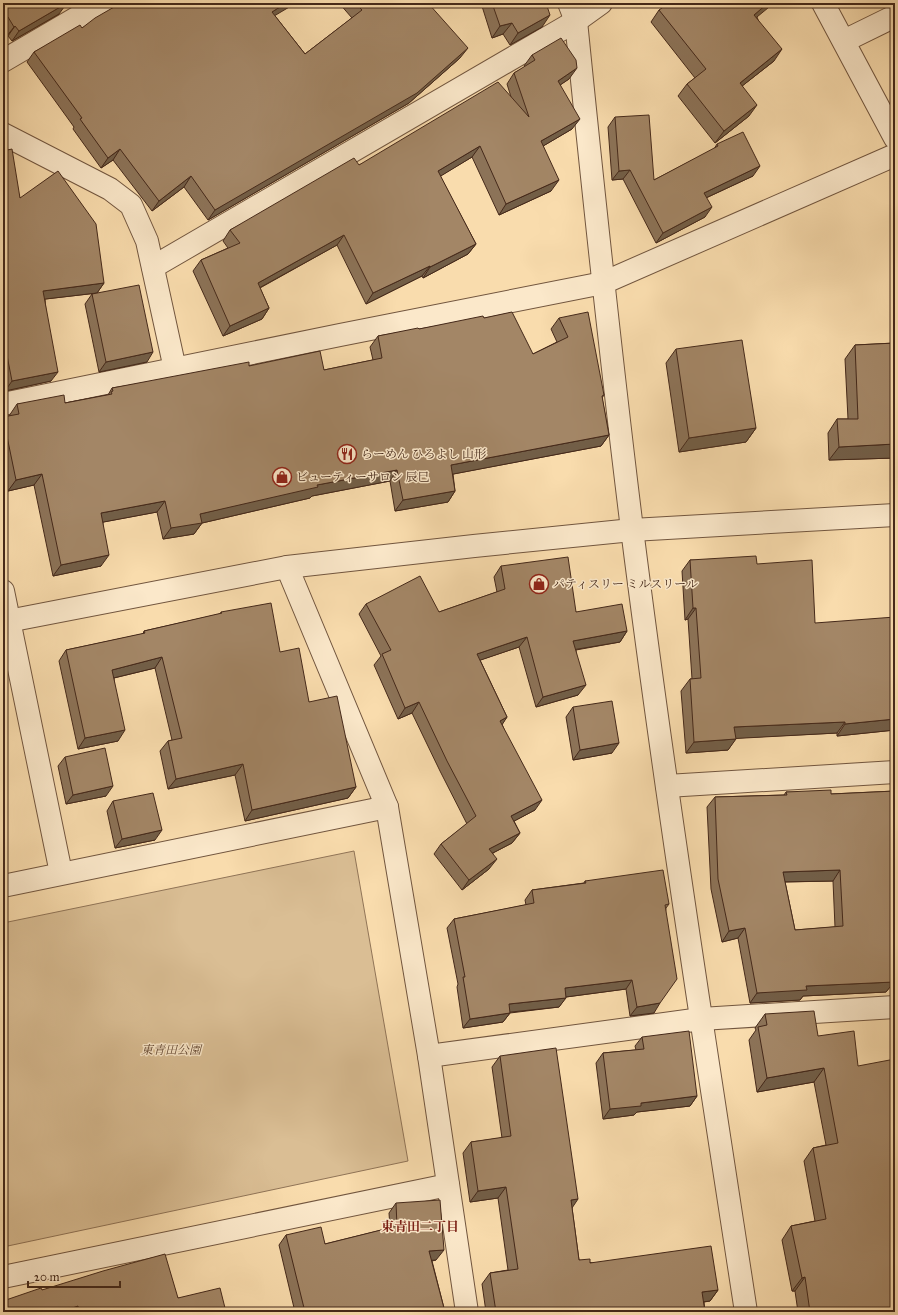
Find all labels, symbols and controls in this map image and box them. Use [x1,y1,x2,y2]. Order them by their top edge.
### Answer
restaurant icon: らーめん ひろよし 山形 [336,443,358,465]
place label: らーめん ひろよし 山形 [361,447,486,461]
shop icon: ビューティーサロン 辰巳 [271,466,293,488]
place label: ビューティーサロン 辰巳 [296,470,430,484]
shop icon: パティスリー ミルスリール [528,573,550,595]
place label: パティスリー ミルスリール [553,577,698,591]
park label: 東青田公園 [141,1043,203,1057]
district label: 東青田二丁目 [381,1219,459,1235]
scale bar [28,1263,120,1289]
text: 20 m [34,1270,60,1284]

